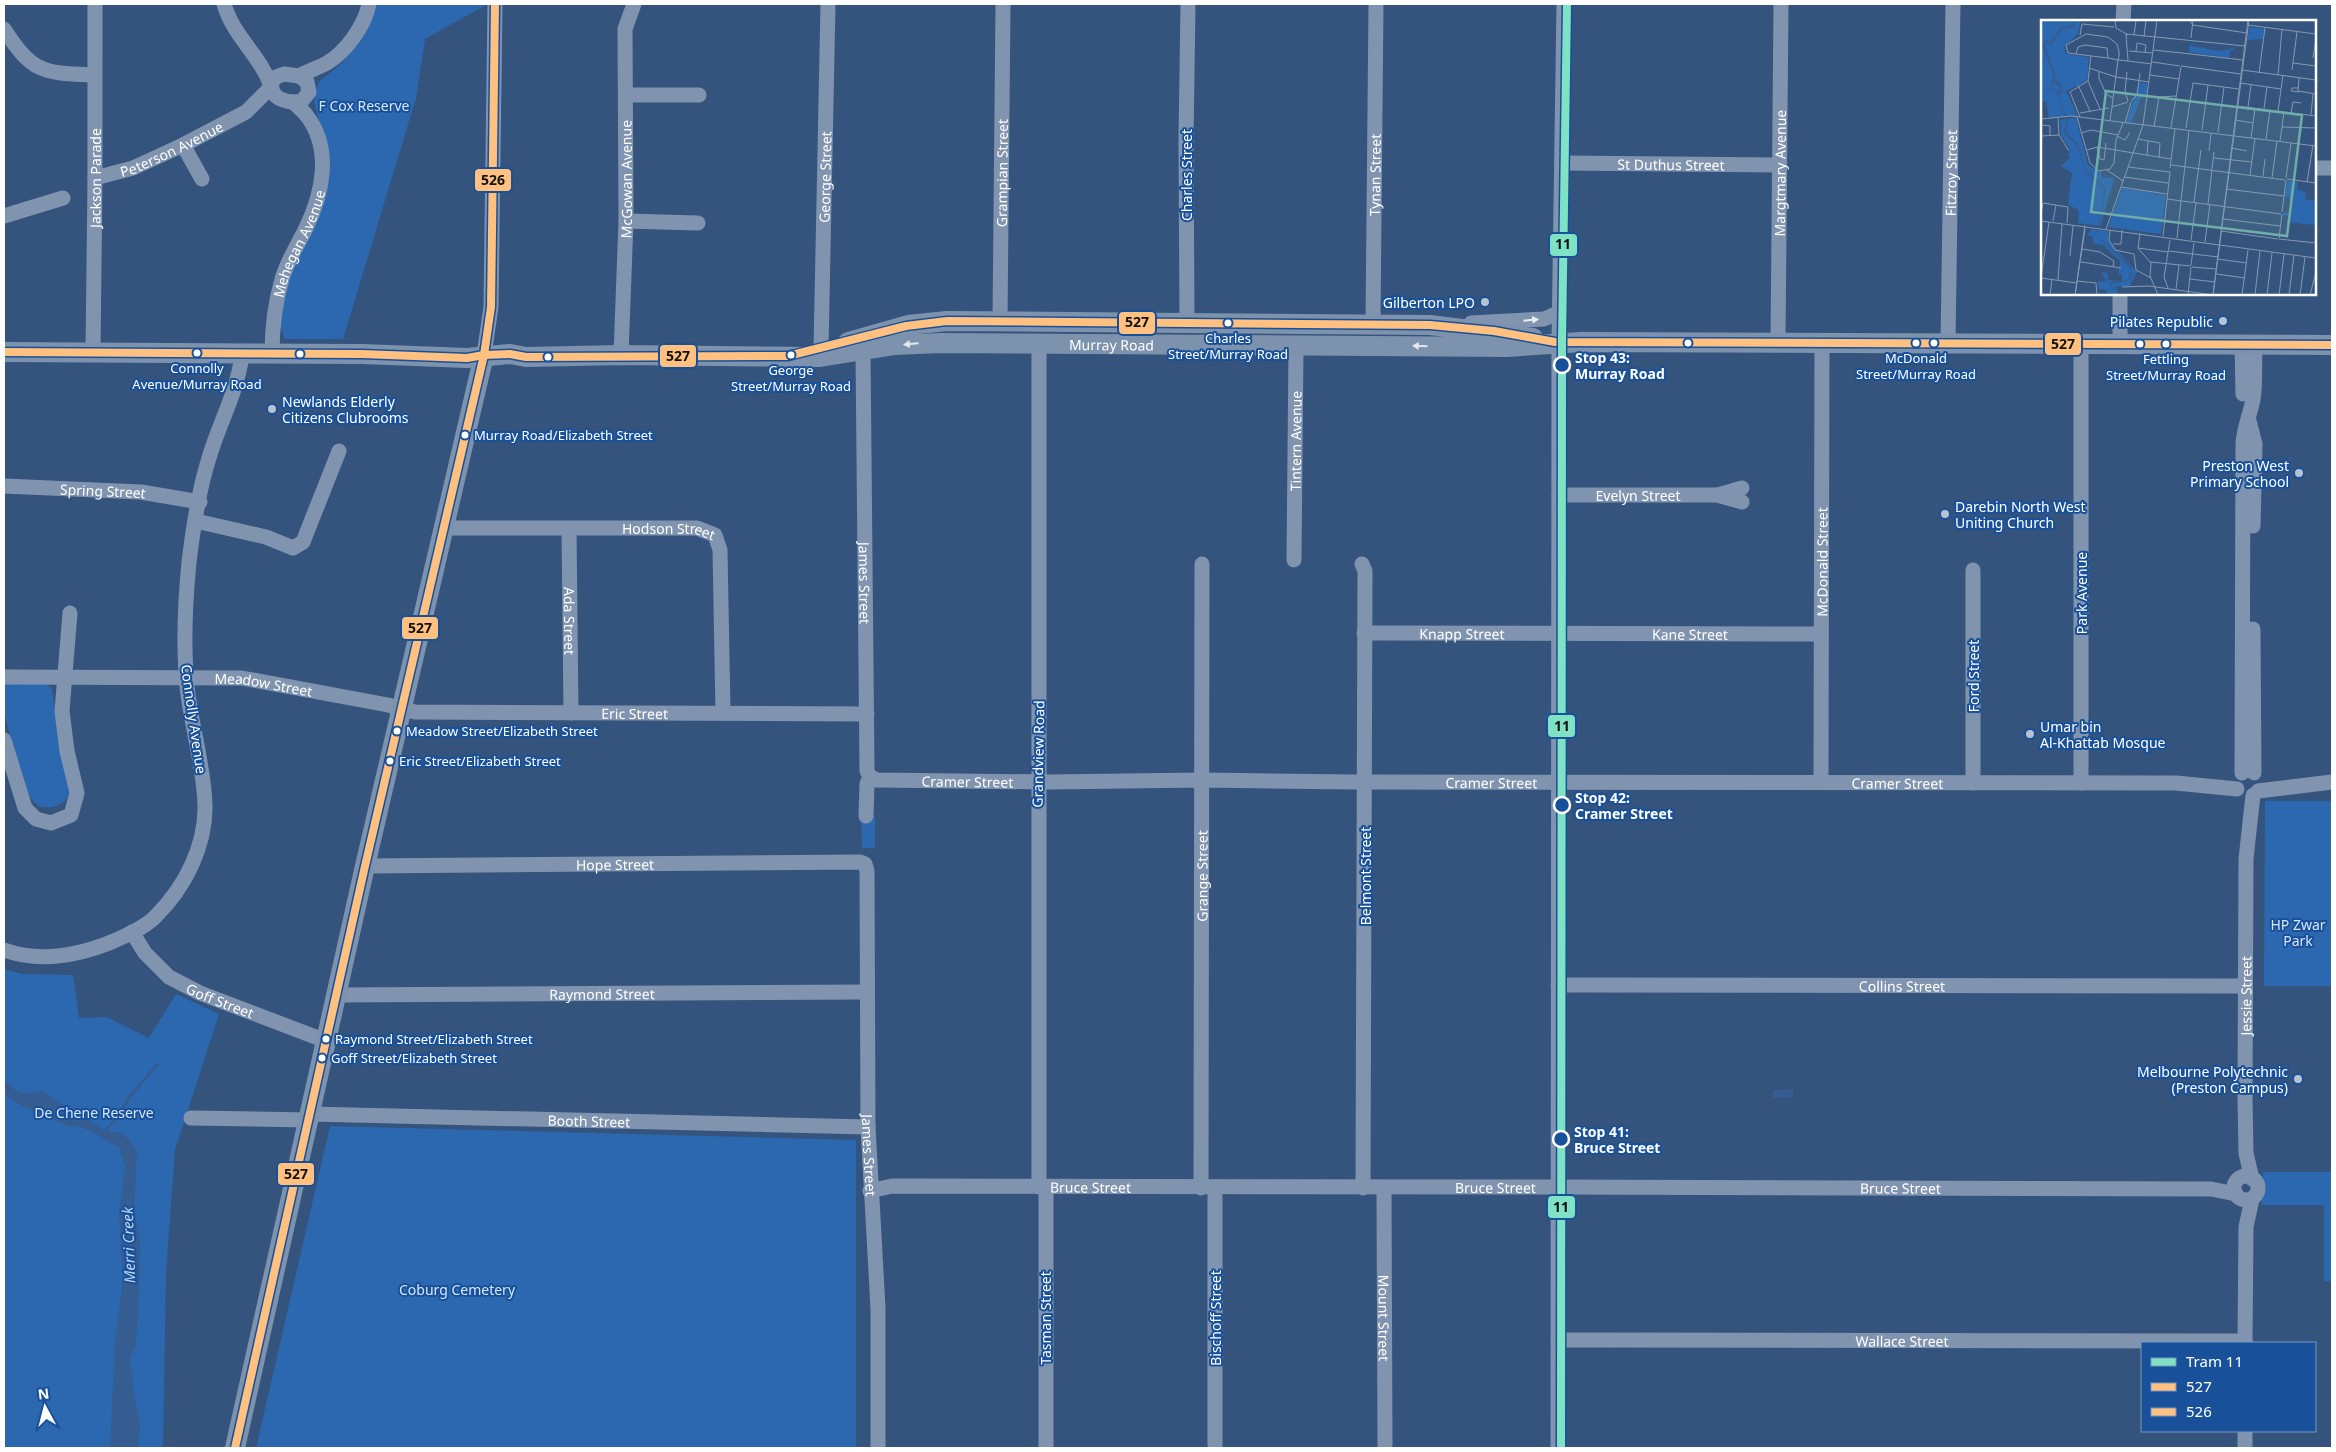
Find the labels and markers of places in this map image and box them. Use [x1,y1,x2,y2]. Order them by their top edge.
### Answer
place label: Gilberton LPO [1383,293,1475,312]
marker: Gilberton LPO [1479,296,1491,308]
place label: Pilates Republic [2110,312,2213,331]
marker: Pilates Republic [2217,315,2229,327]
marker: Charles Street/Murray Road [1223,318,1233,328]
place label: Charles Street/Murray Road [1168,329,1288,363]
unlabelled marker [1683,338,1693,348]
marker: McDonald Street/Murray Road [1911,338,1921,348]
unlabelled marker [1929,338,1939,348]
unlabelled marker [2135,339,2145,349]
marker: Fettling Street/Murray Road [2161,339,2171,349]
marker: Connolly Avenue/Murray Road [192,348,202,358]
place label: Stop 43: Murray Road [1575,348,1665,383]
unlabelled marker [295,349,305,359]
place label: McDonald Street/Murray Road [1856,349,1976,383]
marker: George Street/Murray Road [786,350,796,360]
place label: Fettling Street/Murray Road [2106,350,2226,384]
unlabelled marker [543,352,553,362]
marker: Stop 43: Murray Road [1553,356,1571,374]
place label: Connolly Avenue/Murray Road [132,359,262,393]
place label: George Street/Murray Road [731,361,851,395]
place label: Newlands Elderly Citizens Clubrooms [282,392,409,427]
marker: Newlands Elderly Citizens Clubrooms [266,403,278,415]
place label: Murray Road/Elizabeth Street [474,426,653,444]
marker: Murray Road/Elizabeth Street [460,430,470,440]
place label: Preston West Primary School [2190,456,2289,491]
marker: Preston West Primary School [2293,467,2305,479]
place label: Darebin North West Uniting Church [1955,497,2086,532]
marker: Darebin North West Uniting Church [1939,508,1951,520]
place label: Umar bin Al-Khattab Mosque [2040,717,2166,752]
place label: Meadow Street/Elizabeth Street [406,722,598,740]
marker: Meadow Street/Elizabeth Street [392,726,402,736]
marker: Umar bin Al-Khattab Mosque [2024,728,2036,740]
place label: Eric Street/Elizabeth Street [399,752,561,770]
marker: Eric Street/Elizabeth Street [385,756,395,766]
place label: Stop 42: Cramer Street [1575,788,1673,823]
marker: Stop 42: Cramer Street [1553,796,1571,814]
place label: Raymond Street/Elizabeth Street [335,1030,533,1048]
marker: Raymond Street/Elizabeth Street [321,1034,331,1044]
place label: Goff Street/Elizabeth Street [331,1049,497,1067]
marker: Goff Street/Elizabeth Street [317,1053,327,1063]
place label: Melbourne Polytechnic (Preston Campus) [2137,1062,2288,1097]
marker: Melbourne Polytechnic (Preston Campus) [2292,1073,2304,1085]
place label: Stop 41: Bruce Street [1574,1122,1660,1157]
marker: Stop 41: Bruce Street [1552,1130,1570,1148]

